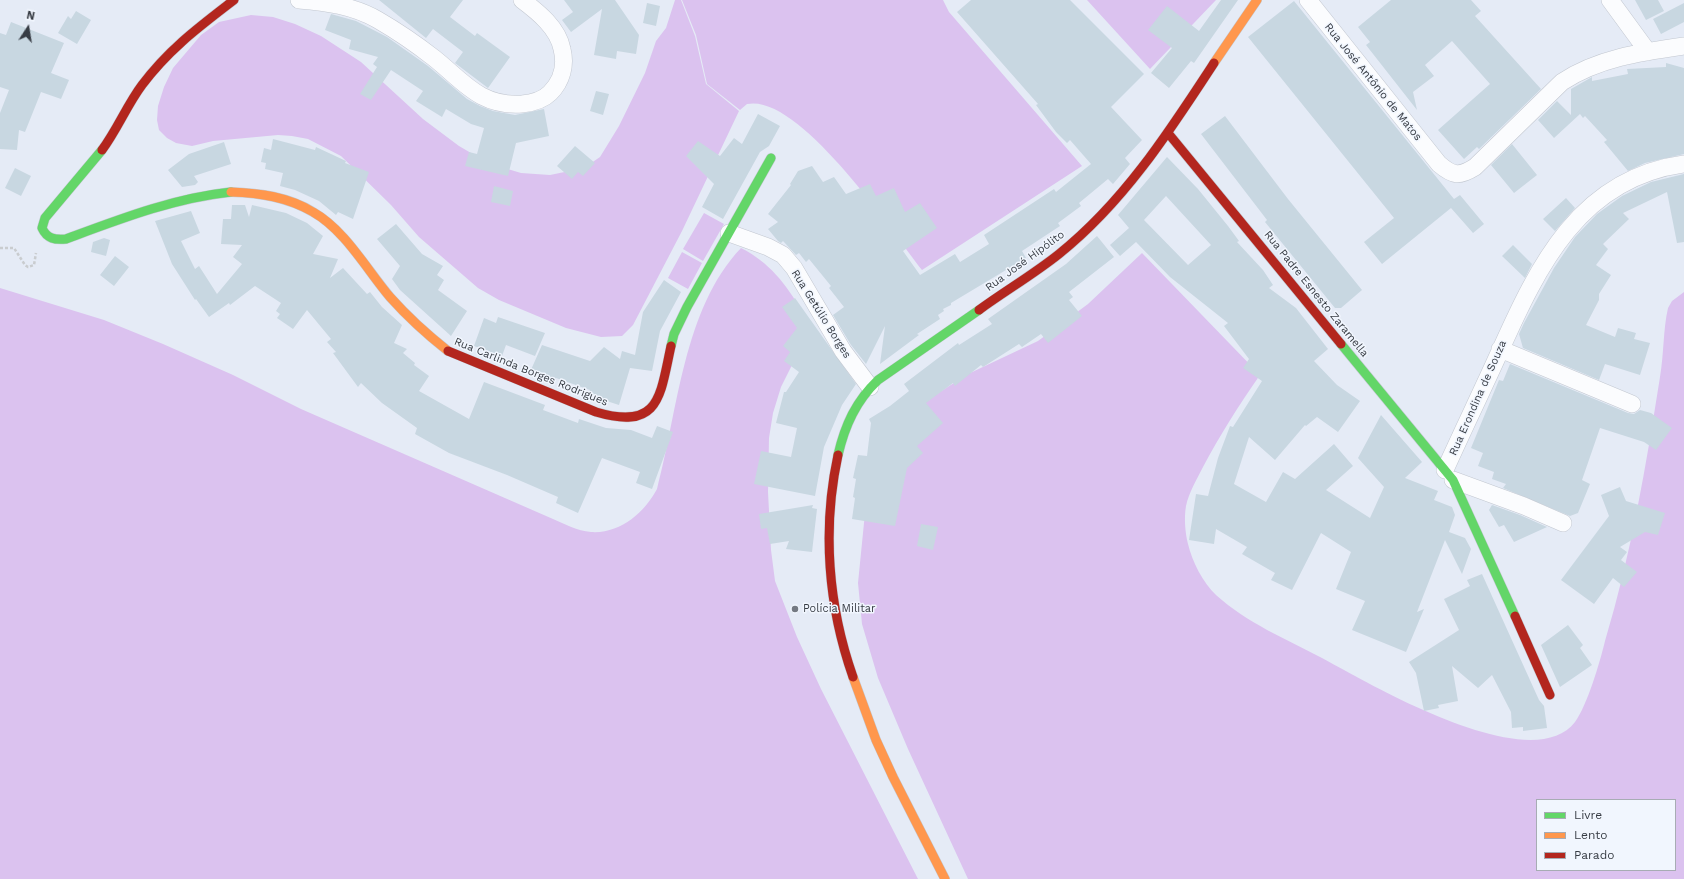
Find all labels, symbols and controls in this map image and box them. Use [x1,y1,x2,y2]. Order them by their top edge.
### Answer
north arrow [8,8,48,48]
text: N [25,9,36,23]
street label: Rua José Antônio de Matos [1322,21,1424,143]
street label: Rua José Hipólito [983,228,1067,294]
street label: Rua Padre Esnesto Zaramella [1261,228,1371,360]
street label: Rua Getúlio Borges [788,267,854,361]
street label: Rua Carlinda Borges Rodrigues [452,335,610,409]
street label: Rua Erondina de Souza [1447,338,1509,458]
place label: Polícia Militar [803,602,876,616]
marker: Polícia Militar [790,604,800,614]
legend [1536,799,1676,871]
text: Livre [1574,808,1602,822]
text: Lento [1574,828,1608,842]
text: Parado [1574,848,1614,862]

